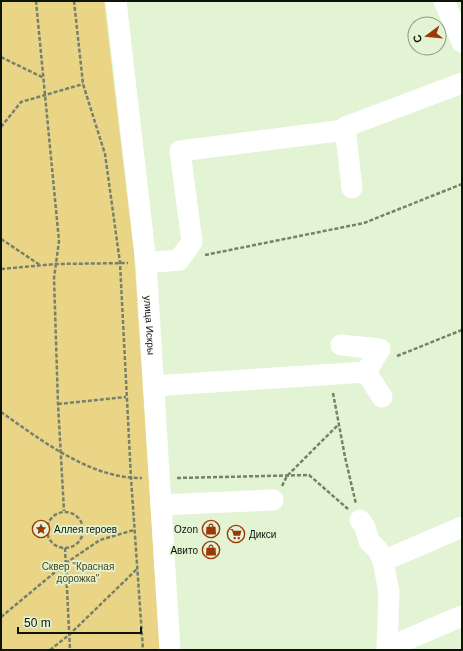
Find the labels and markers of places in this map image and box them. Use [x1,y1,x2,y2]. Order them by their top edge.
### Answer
place icon: Аллея героев [31,519,51,539]
shop icon: Ozon [201,519,221,539]
place label: Аллея героев [54,524,117,535]
place label: Ozon [174,524,198,535]
supermarket icon: Дикси [226,524,246,544]
place label: Дикси [249,529,276,540]
shop icon: Авито [201,540,221,560]
place label: Авито [170,545,198,556]

